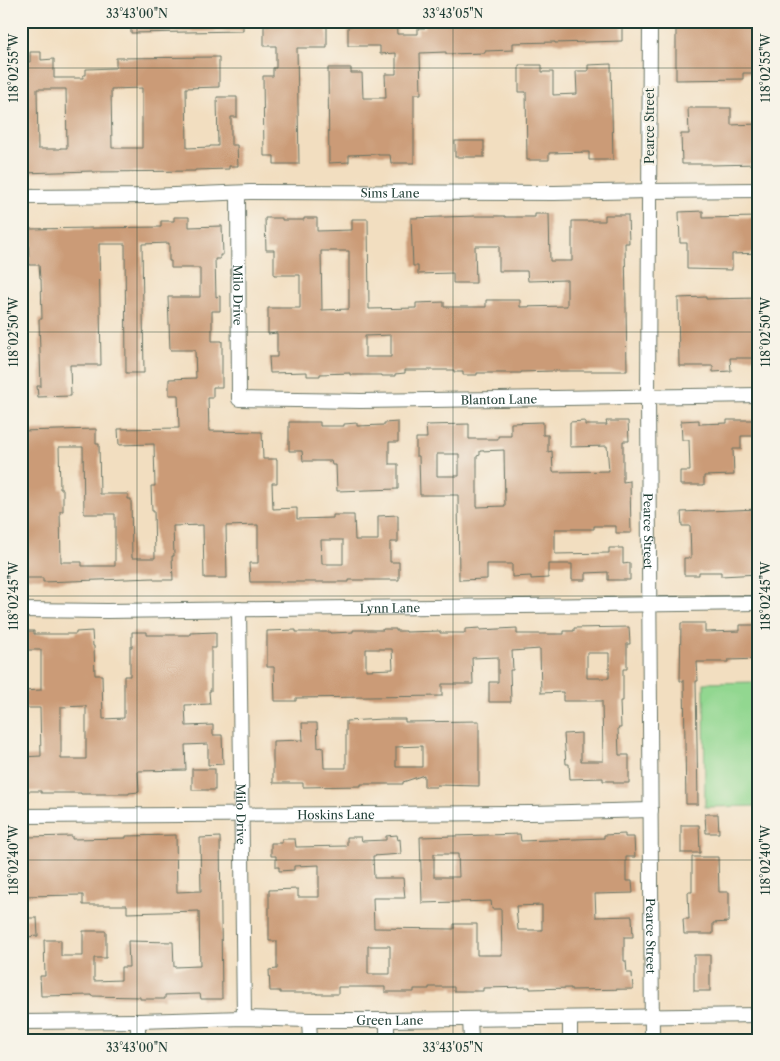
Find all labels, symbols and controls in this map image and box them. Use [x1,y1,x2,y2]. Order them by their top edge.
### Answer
text: 33°43'00"N [106,6,168,21]
text: 33°43'05"N [423,6,484,21]
text: 118°02'55"W [6,33,21,102]
text: 118°02'55"W [758,33,773,102]
street label: Pearce Street [642,87,657,164]
street label: Sims Lane [360,185,420,200]
street label: Milo Drive [231,264,246,326]
text: 118°02'50"W [6,296,21,367]
text: 118°02'50"W [758,296,773,367]
street label: Blanton Lane [461,391,538,407]
street label: Pearce Street [641,493,657,570]
text: 118°02'45"W [6,561,21,630]
text: 118°02'45"W [758,561,773,630]
street label: Lynn Lane [360,600,421,615]
street label: Milo Drive [234,783,249,845]
street label: Hoskins Lane [297,806,375,822]
text: 118°02'40"W [6,824,21,895]
text: 118°02'40"W [758,824,773,895]
street label: Pearce Street [644,898,659,975]
street label: Green Lane [356,1012,424,1028]
text: 33°43'00"N [106,1040,168,1055]
text: 33°43'05"N [423,1040,484,1055]

